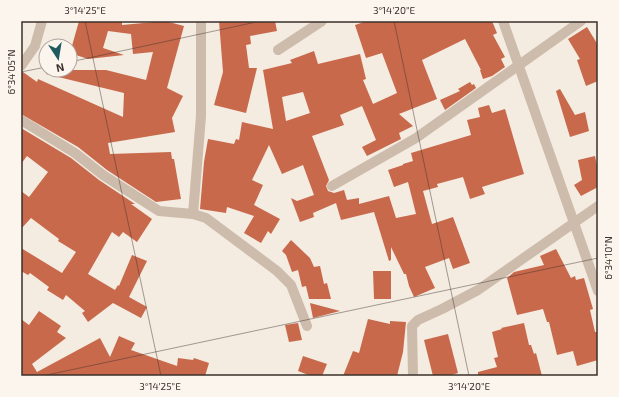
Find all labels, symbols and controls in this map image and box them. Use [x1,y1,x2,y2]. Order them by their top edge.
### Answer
text: 3°14'25"E [64,4,106,16]
text: 3°14'20"E [373,4,415,16]
north arrow [38,38,78,78]
text: 6°34'05"N [5,49,17,95]
text: N [55,61,65,75]
text: 6°34'10"N [602,236,614,280]
text: 3°14'25"E [139,380,181,392]
text: 3°14'20"E [448,380,490,392]

